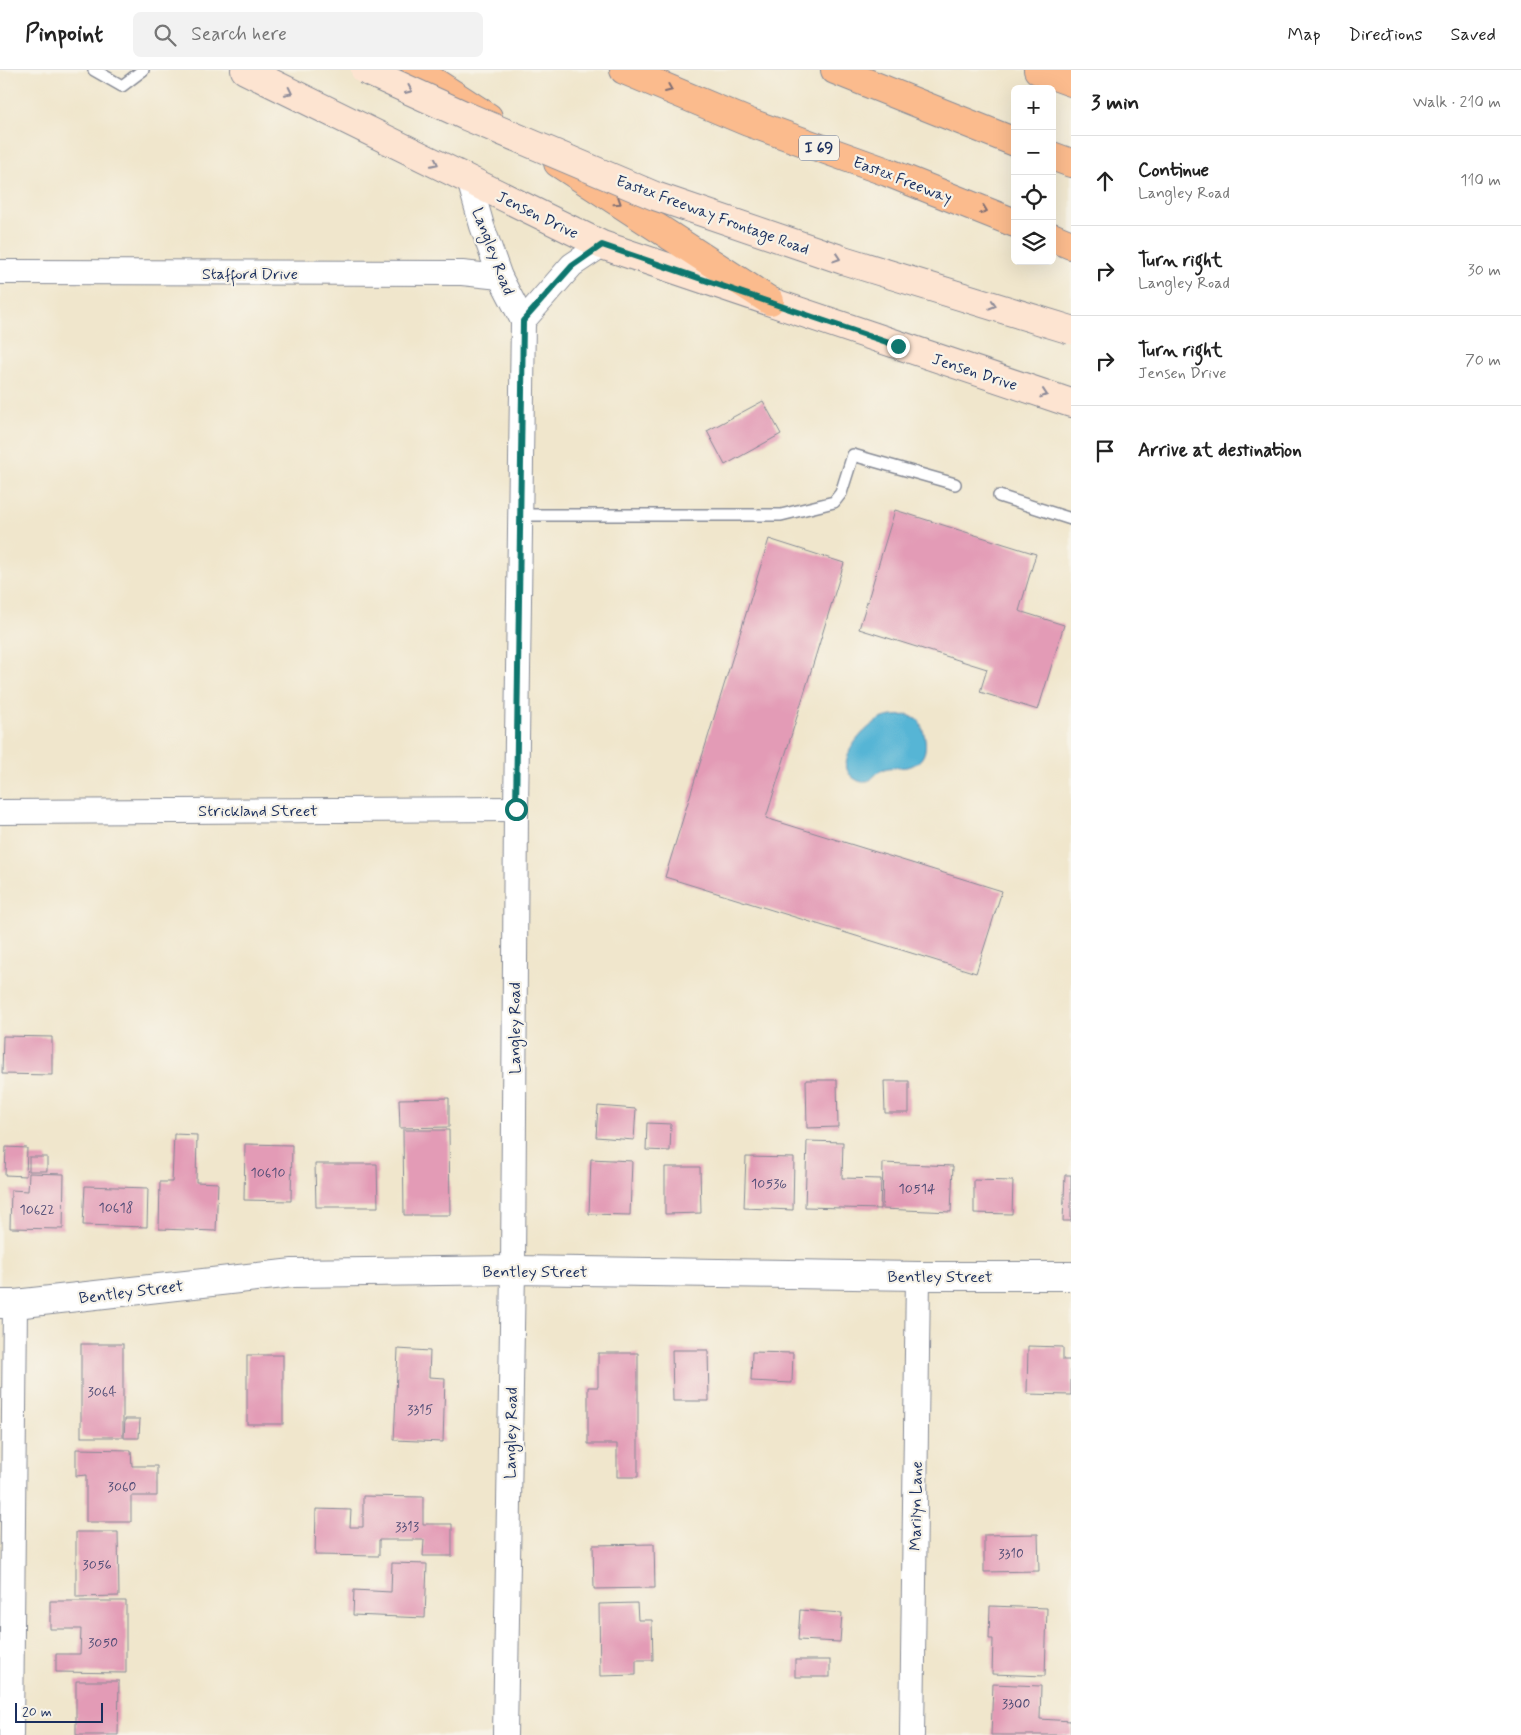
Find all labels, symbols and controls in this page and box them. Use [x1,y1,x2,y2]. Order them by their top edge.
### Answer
search box [133,12,483,57]
text: Pinpoint [25,19,103,50]
icon: search [151,21,179,49]
text: Search here [191,22,287,47]
text: Map [1288,23,1321,47]
text: Directions [1349,23,1423,47]
text: Saved [1451,23,1496,47]
one-way arrow [664,82,673,93]
one-way arrow [404,84,413,94]
map controls [1011,85,1056,265]
button: + [1011,85,1056,130]
one-way arrow [284,86,293,96]
text: 3 min [1091,89,1139,117]
text: Walk · 210 m [1413,92,1501,113]
button: − [1011,130,1056,175]
road number: I 69 [799,136,839,160]
street label: Eastex Freeway [850,152,955,209]
one-way arrow [430,157,439,167]
text: Continue [1138,158,1209,183]
icon: ahead [1091,167,1119,195]
text: 110 m [1460,170,1501,191]
street label: Eastex Freeway Frontage Road [613,171,812,261]
button: locate [1011,175,1056,220]
text: Langley Road [1138,183,1230,204]
street label: Jensen Drive [493,187,582,244]
one-way arrow [612,196,622,205]
street label: Langley Road [465,205,519,298]
one-way arrow [979,205,987,215]
button: layers [1011,220,1056,265]
text: Turn right [1138,248,1222,273]
one-way arrow [833,252,841,262]
icon: right [1091,257,1119,285]
text: 30 m [1468,260,1501,281]
street label: Stafford Drive [202,264,298,287]
text: Langley Road [1138,273,1230,294]
one-way arrow [988,300,996,310]
route end [887,335,910,358]
text: Turn right [1138,338,1222,363]
icon: right [1091,347,1119,375]
street label: Jensen Drive [929,349,1020,396]
text: 70 m [1465,350,1501,371]
text: Jensen Drive [1138,363,1227,384]
one-way arrow [1039,388,1048,398]
icon: arrive [1091,437,1119,465]
text: Arrive at destination [1138,438,1302,463]
route start [505,798,528,821]
street label: Strickland Street [198,801,318,822]
street label: Langley Road [505,982,527,1074]
house number: 10610 [250,1164,286,1182]
house number: 10536 [751,1175,787,1193]
house number: 10514 [899,1180,936,1198]
house number: 10618 [99,1199,133,1217]
house number: 10622 [19,1201,55,1219]
street label: Bentley Street [482,1262,588,1283]
street label: Bentley Street [887,1267,993,1288]
street label: Bentley Street [78,1276,185,1309]
house number: 3064 [87,1383,117,1401]
street label: Langley Road [500,1387,524,1479]
house number: 3315 [407,1401,433,1419]
street label: Marilyn Lane [905,1461,928,1551]
house number: 3060 [108,1478,137,1496]
house number: 3313 [395,1518,419,1536]
house number: 3310 [998,1545,1024,1563]
house number: 3056 [82,1556,112,1574]
house number: 3050 [88,1634,118,1652]
house number: 3300 [1002,1695,1030,1713]
scale bar [15,1700,102,1723]
text: 20 m [22,1703,52,1721]

